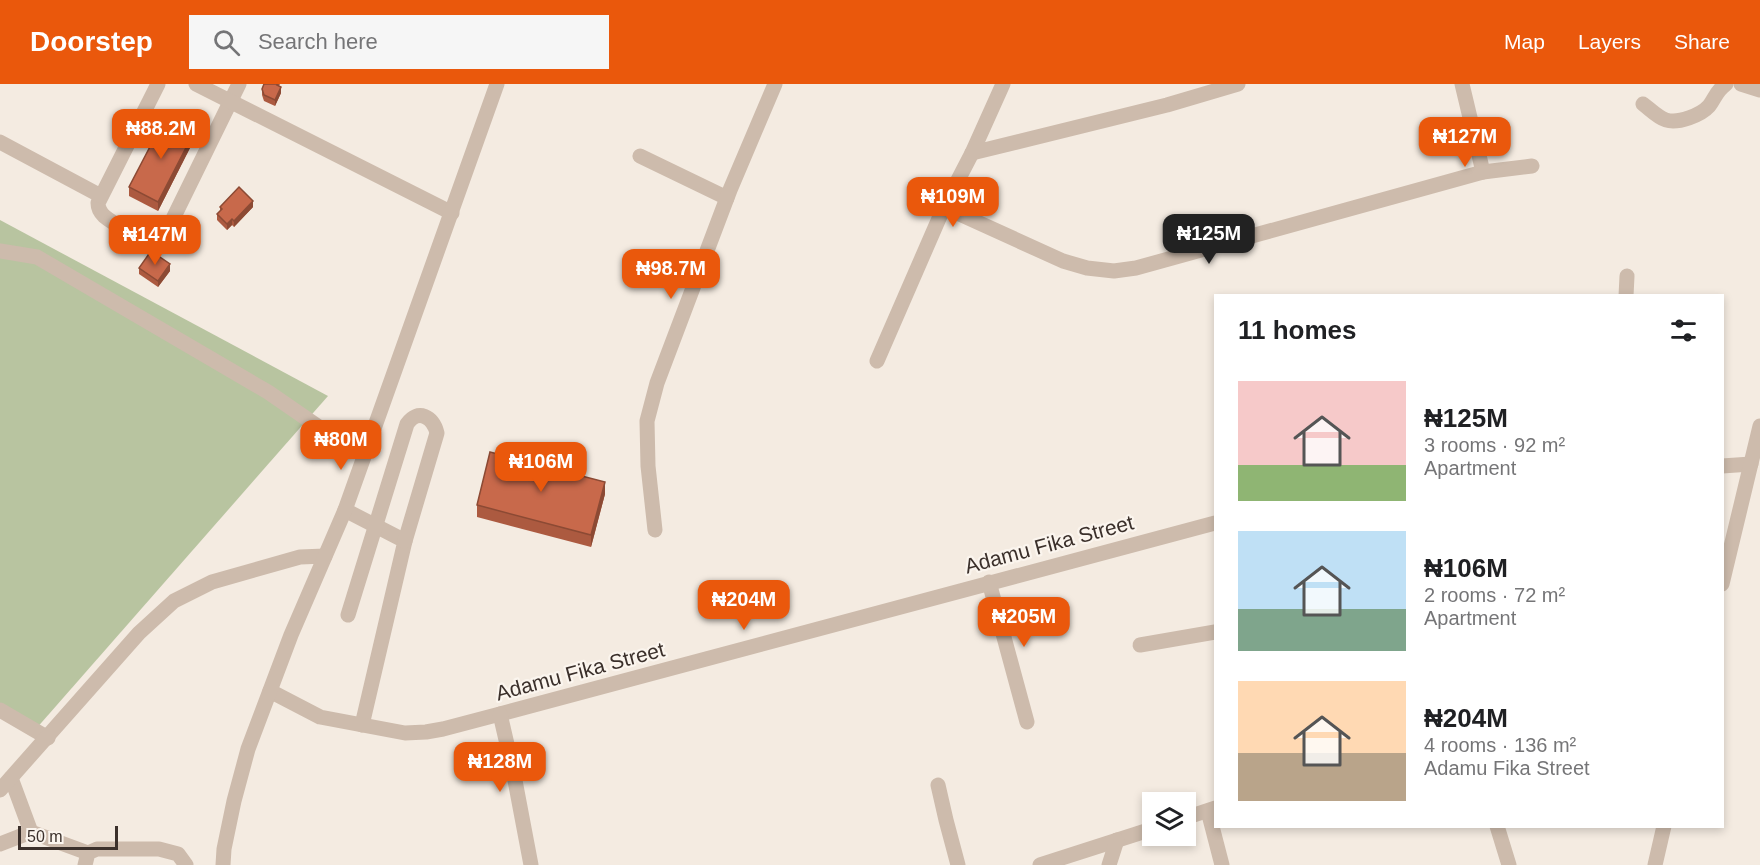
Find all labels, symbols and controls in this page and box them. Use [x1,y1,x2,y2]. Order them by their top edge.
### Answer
search box [189,15,609,69]
text: Doorstep [30,26,153,57]
icon: search [210,26,243,59]
text: Search here [258,29,378,54]
text: Map [1504,30,1545,53]
text: Layers [1578,30,1641,53]
text: Share [1674,30,1730,53]
pin: ₦88.2M [112,109,210,160]
text: ₦88.2M [126,117,196,139]
pin: ₦127M [1423,117,1507,168]
text: ₦127M [1433,125,1497,147]
pin: ₦109M [911,177,995,228]
text: ₦109M [921,185,985,207]
pin: ₦125M [1167,214,1251,265]
pin: ₦147M [113,215,197,266]
text: ₦125M [1177,222,1241,244]
text: ₦147M [123,223,187,245]
pin: ₦98.7M [622,249,720,300]
text: ₦98.7M [636,257,706,279]
icon: filters [1667,314,1700,347]
text: 11 homes [1238,315,1357,345]
text: ₦125M [1424,403,1508,433]
icon: home [1286,405,1358,477]
pin: ₦80M [305,420,377,471]
text: ₦80M [314,428,368,450]
text: 3 rooms · 92 m² [1424,434,1565,456]
pin: ₦106M [499,442,583,493]
text: ₦106M [509,450,573,472]
text: Apartment [1424,457,1516,479]
street label: Adamu Fika Street [962,510,1136,578]
text: ₦106M [1424,553,1508,583]
icon: home [1286,555,1358,627]
pin: ₦204M [702,580,786,631]
text: 2 rooms · 72 m² [1424,584,1565,606]
text: ₦204M [712,588,776,610]
pin: ₦205M [982,597,1066,648]
text: ₦205M [992,605,1056,627]
text: Apartment [1424,607,1516,629]
street label: Adamu Fika Street [493,637,667,705]
text: ₦204M [1424,703,1508,733]
icon: home [1286,705,1358,777]
text: 4 rooms · 136 m² [1424,734,1576,756]
pin: ₦128M [458,742,542,793]
text: ₦128M [468,750,532,772]
text: Adamu Fika Street [1424,757,1590,779]
map controls [1142,792,1196,846]
button: layers [1142,792,1196,846]
scale bar [18,823,118,850]
text: 50 m [27,828,63,845]

